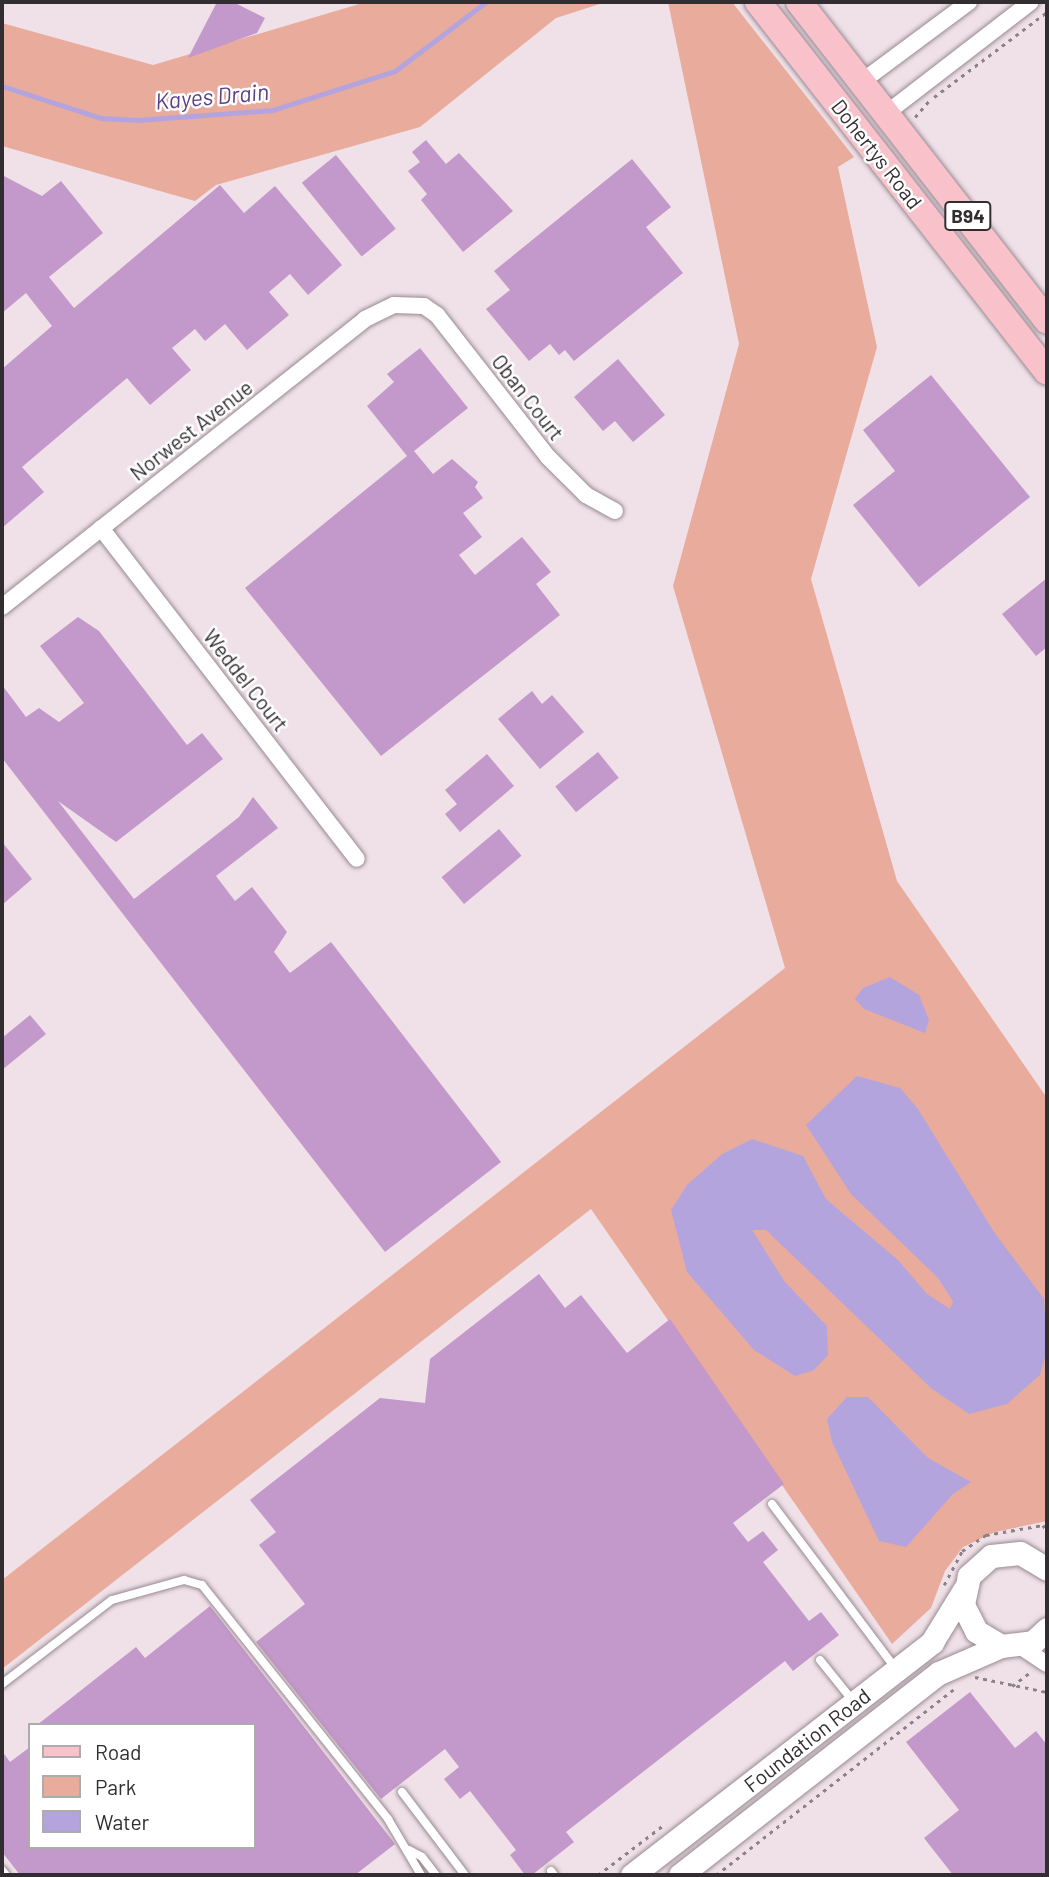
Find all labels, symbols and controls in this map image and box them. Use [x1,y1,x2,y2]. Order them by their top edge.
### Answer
water label: Kayes Drain [154,77,270,115]
street label: Dohertys Road [826,94,928,214]
road number: B94 [944,200,992,232]
street label: Oban Court [487,349,569,445]
street label: Norwest Avenue [125,374,257,486]
street label: Weddel Court [198,624,294,736]
street label: Foundation Road [739,1683,875,1797]
legend [28,1723,256,1849]
text: Road [95,1739,141,1764]
text: Park [95,1774,136,1799]
text: Water [95,1809,149,1834]

